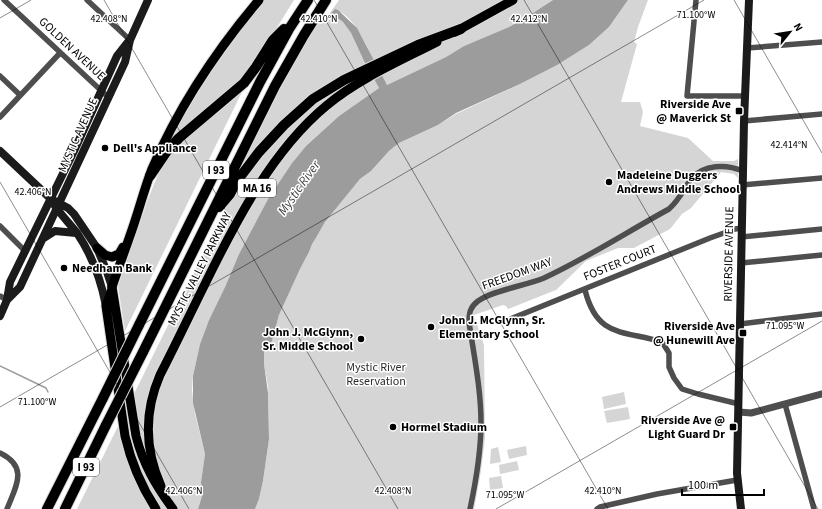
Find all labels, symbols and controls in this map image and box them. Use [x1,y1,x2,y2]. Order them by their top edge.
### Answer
text: 71.100°W [677,8,715,22]
text: 42.408°N [90,12,128,26]
text: 42.410°N [300,12,338,26]
text: 42.412°N [510,12,548,26]
north arrow [770,12,810,52]
street label: GOLDEN AVENUE [35,14,109,84]
text: N [790,20,807,34]
street label: MYSTIC AVENUE [54,95,102,175]
place label: Riverside Ave @ Maverick St [656,96,731,127]
marker: Riverside Ave @ Maverick St [734,106,744,116]
text: 42.414°N [770,138,808,152]
place label: Dell's Appliance [113,140,197,157]
marker: Dell's Appliance [100,143,110,153]
water label: Mystic River [274,157,325,219]
road number: I 93 [203,161,229,179]
place label: Madeleine Duggers Andrews Middle School [616,167,740,198]
marker: Madeleine Duggers Andrews Middle School [604,177,614,187]
road number: MA 16 [238,179,276,197]
text: 42.406°N [14,185,52,199]
street label: RIVERSIDE AVENUE [720,206,738,302]
street label: MYSTIC VALLEY PARKWAY [164,209,236,329]
street label: FOSTER COURT [581,240,660,285]
street label: FREEDOM WAY [480,253,555,295]
place label: Needham Bank [72,260,153,277]
marker: Needham Bank [59,263,69,273]
place label: John J. McGlynn, Sr. Elementary School [439,312,545,343]
place label: Riverside Ave @ Hunewill Ave [653,318,735,349]
text: 71.095°W [766,319,804,333]
marker: John J. McGlynn, Sr. Elementary School [426,322,436,332]
place label: John J. McGlynn, Sr. Middle School [262,324,354,355]
marker: Riverside Ave @ Hunewill Ave [738,328,748,338]
marker: John J. McGlynn, Sr. Middle School [356,334,366,344]
park label: Mystic River Reservation [346,359,407,390]
text: 71.100°W [18,395,56,409]
place label: Riverside Ave @ Light Guard Dr [641,412,725,443]
place label: Hormel Stadium [401,419,487,436]
marker: Hormel Stadium [388,422,398,432]
marker: Riverside Ave @ Light Guard Dr [728,422,738,432]
road number: I 93 [73,458,99,476]
scale bar [682,471,764,497]
text: 100 m [688,477,718,494]
text: 42.406°N [165,484,203,498]
text: 42.408°N [374,484,412,498]
text: 42.410°N [584,484,622,498]
text: 71.095°W [486,488,524,502]

